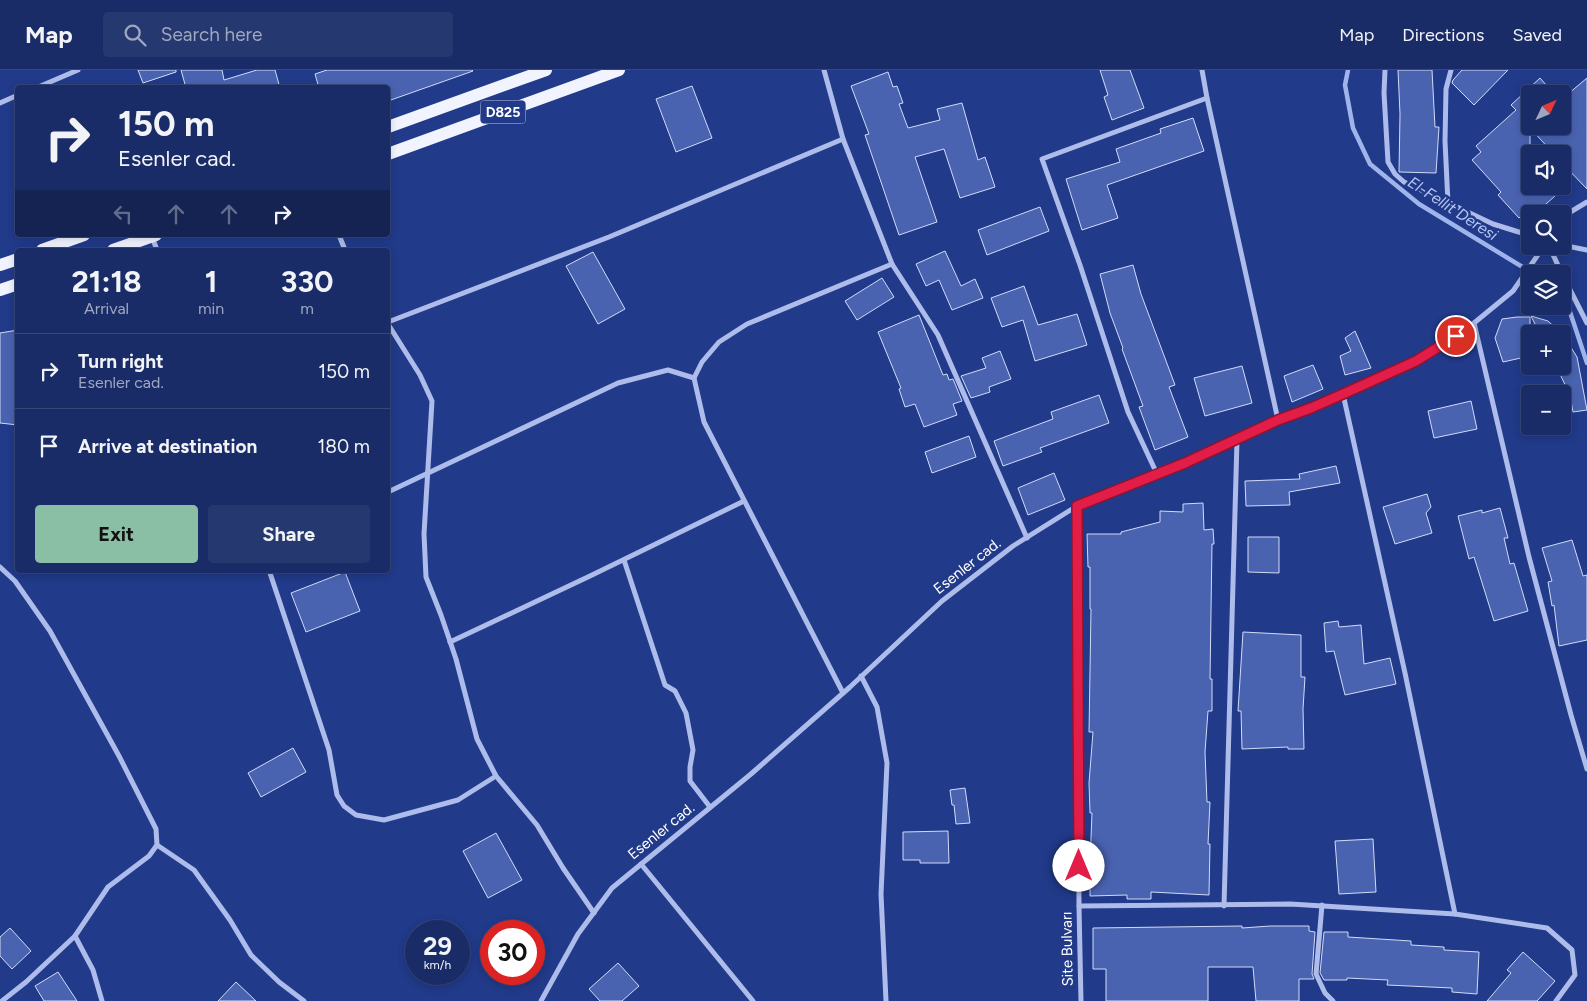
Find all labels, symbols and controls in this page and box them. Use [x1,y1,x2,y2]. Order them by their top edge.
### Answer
search box [103,12,453,57]
text: Map [25,20,73,49]
icon: search [121,21,149,49]
text: Search here [161,23,262,46]
text: Map [1339,24,1374,46]
text: Directions [1402,24,1484,46]
text: Saved [1512,24,1562,46]
north arrow [1521,85,1571,135]
map controls [1521,85,1571,435]
road number: D825 [480,101,526,124]
text: 150 m [118,103,215,145]
icon: right [35,105,100,170]
text: Esenler cad. [118,145,236,172]
button: sound [1521,145,1571,195]
water label: El-Fellit Deresi [1404,172,1501,245]
icon: left [109,200,137,228]
icon: ahead [162,200,190,228]
icon: ahead [215,200,243,228]
icon: right [268,200,296,228]
button: search [1521,205,1571,255]
text: 21:18 [71,263,142,300]
text: 1 [205,263,217,300]
text: 330 [281,263,334,300]
button: layers [1521,265,1571,315]
text: Arrival [84,299,129,318]
text: min [198,299,224,318]
text: m [300,299,314,318]
pin [1435,315,1477,357]
icon: arrive [1442,322,1470,350]
button: + [1521,325,1571,375]
text: Turn right [78,350,164,373]
icon: right [35,357,63,385]
text: 150 m [318,360,370,383]
text: Esenler cad. [78,373,164,392]
button: − [1521,385,1571,435]
icon: arrive [35,432,63,460]
text: Arrive at destination [78,435,257,458]
text: 180 m [317,435,370,458]
button: Exit [35,505,198,563]
button: Share [208,505,370,563]
street label: Esenler cad. [930,534,1004,598]
street label: Esenler cad. [624,799,698,863]
position arrow [1052,839,1104,891]
street label: Site Bulvarı [1057,911,1077,987]
speed limit sign: 30 [480,920,545,985]
text: 29 [423,931,452,961]
text: km/h [424,958,451,972]

